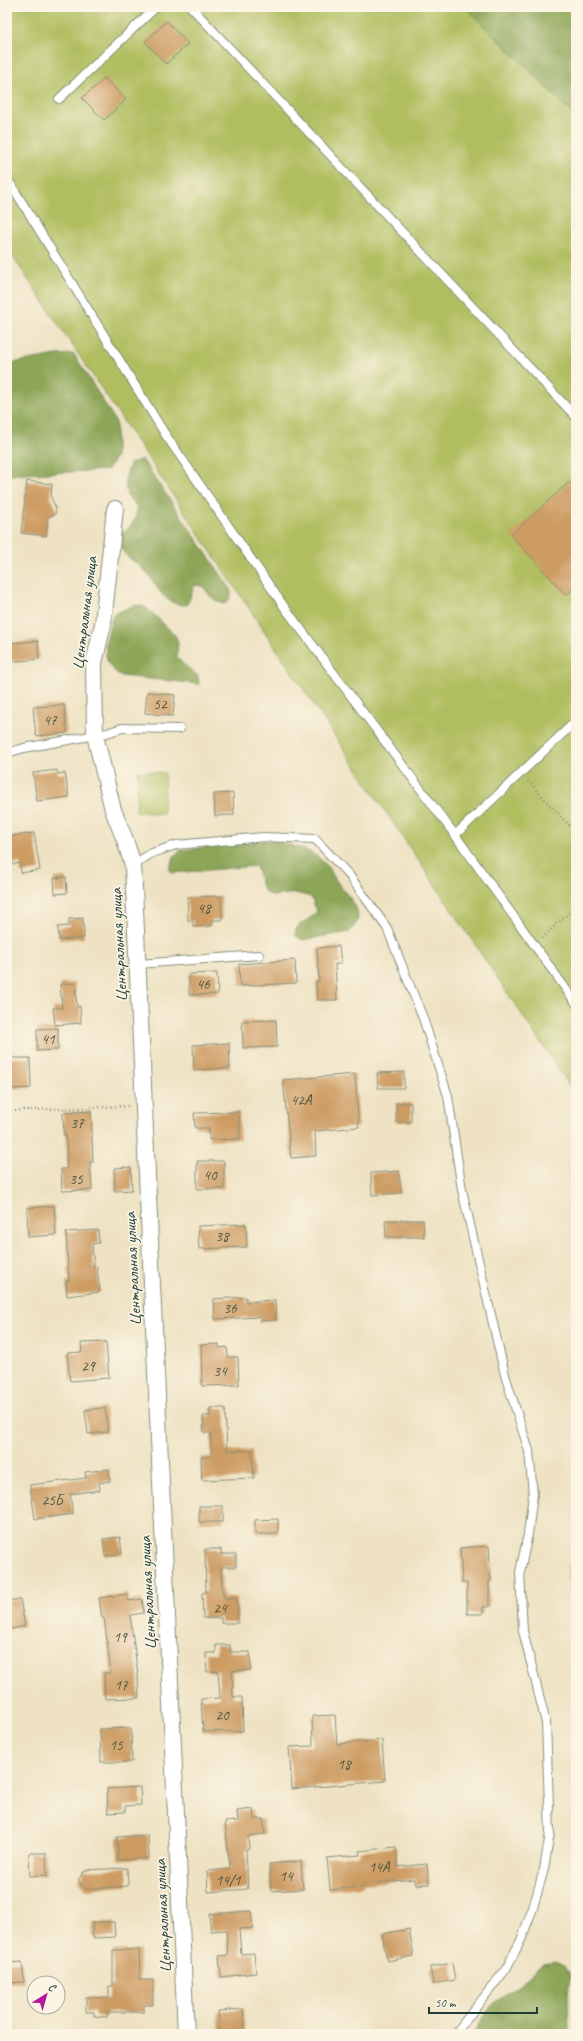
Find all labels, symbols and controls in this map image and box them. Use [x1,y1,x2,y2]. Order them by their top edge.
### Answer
street label: Центральная улица [67,554,102,671]
house number: 52 [153,695,168,714]
house number: 47 [43,711,58,730]
street label: Центральная улица [105,886,132,1002]
house number: 48 [197,899,212,918]
house number: 46 [196,975,211,994]
house number: 41 [41,1030,56,1049]
house number: 42А [290,1091,313,1110]
house number: 37 [70,1114,85,1133]
house number: 40 [203,1166,218,1185]
house number: 35 [69,1170,84,1189]
street label: Центральная улица [119,1210,146,1326]
house number: 38 [215,1227,230,1246]
house number: 36 [223,1299,238,1318]
house number: 29 [81,1357,96,1376]
house number: 34 [213,1362,228,1381]
house number: 25Б [41,1491,65,1510]
street label: Центральная улица [134,1534,161,1650]
house number: 24 [213,1599,228,1618]
house number: 19 [113,1628,128,1647]
house number: 17 [114,1676,129,1695]
house number: 20 [215,1706,230,1725]
house number: 15 [109,1736,124,1755]
house number: 18 [337,1755,352,1774]
street label: Центральная улица [149,1857,176,1973]
house number: 14А [368,1858,391,1877]
house number: 14 [279,1867,294,1886]
house number: 14/1 [215,1871,242,1890]
north arrow [26,1975,66,2015]
text: С [46,1980,60,1995]
scale bar [429,1989,537,2015]
text: 50 m [435,1995,457,2011]

